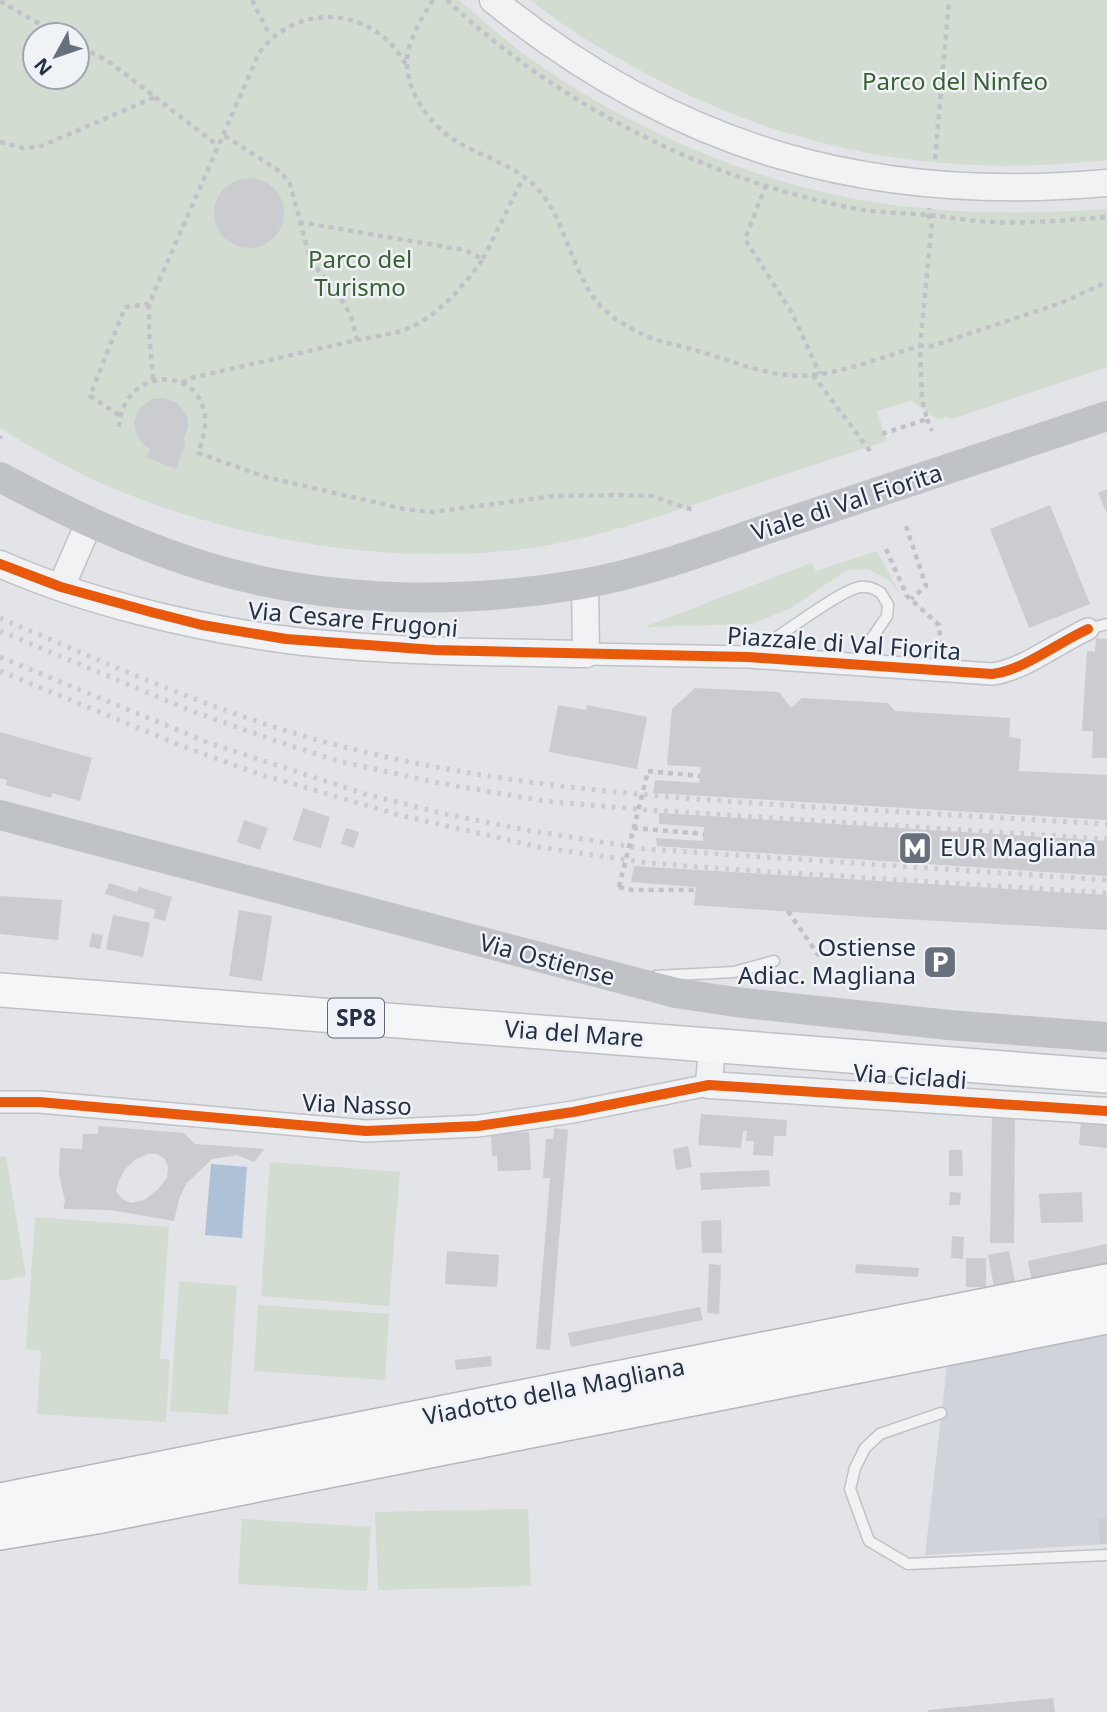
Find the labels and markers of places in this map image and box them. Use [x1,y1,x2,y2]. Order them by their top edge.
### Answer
metro station icon: EUR Magliana [896,829,934,867]
place label: EUR Magliana [940,830,1096,863]
place label: Ostiense Adiac. Magliana [738,930,916,991]
parking icon: Ostiense Adiac. Magliana [921,943,959,981]

